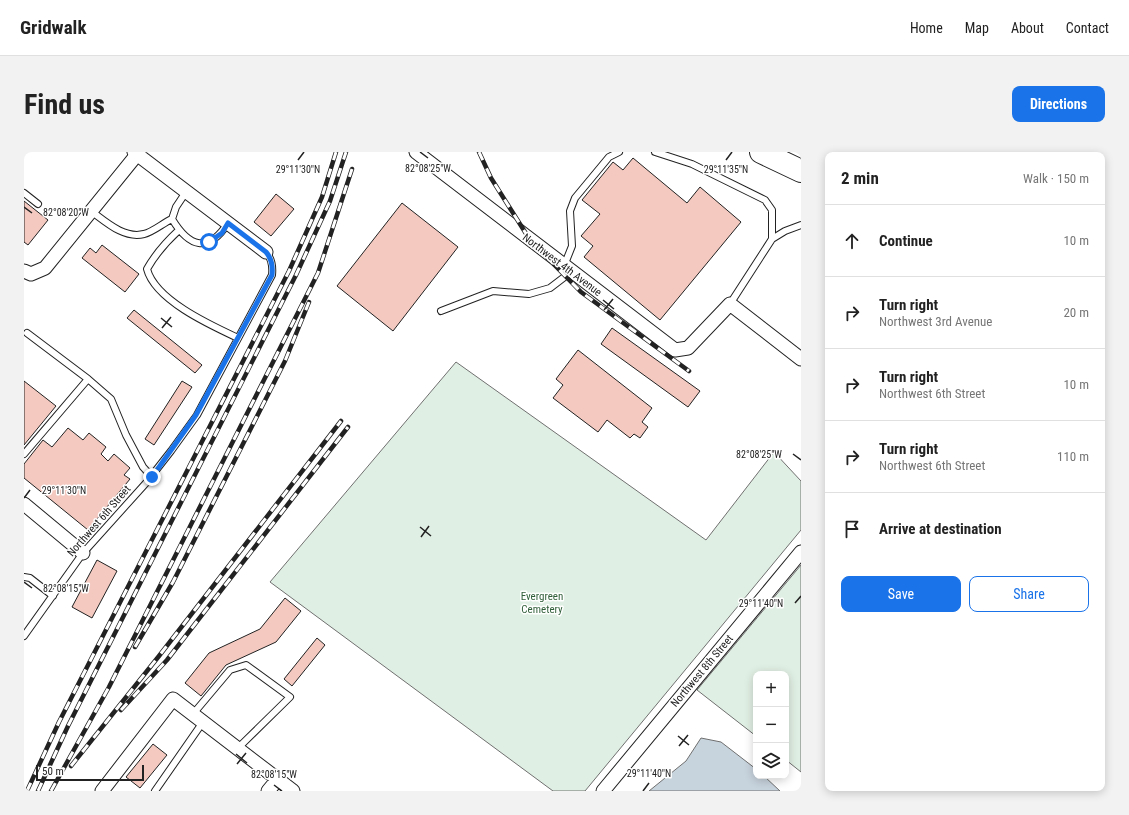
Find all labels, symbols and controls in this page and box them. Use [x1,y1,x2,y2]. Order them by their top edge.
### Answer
text: Gridwalk [20,16,86,39]
text: Home [910,20,943,36]
text: Map [965,20,989,36]
text: About [1011,20,1044,36]
text: Contact [1066,20,1109,36]
button: Directions [1012,86,1105,122]
text: Find us [24,88,105,121]
text: 82°08'25"W [405,163,451,174]
text: 29°11'30"N [276,164,320,175]
text: 29°11'35"N [704,164,748,175]
text: 2 min [841,168,879,188]
text: Walk · 150 m [1023,171,1089,186]
text: 82°08'20"W [43,207,89,218]
icon: ahead [841,230,863,252]
street label: Northwest 4th Avenue [520,231,604,299]
text: Continue [879,232,933,250]
route start [200,233,218,251]
text: 10 m [1063,233,1089,248]
text: Turn right [879,296,938,314]
icon: right [841,302,863,324]
text: 20 m [1063,305,1089,320]
text: Northwest 3rd Avenue [879,314,992,329]
text: Turn right [879,368,938,386]
icon: right [841,374,863,396]
text: 10 m [1063,377,1089,392]
text: Northwest 6th Street [879,386,985,401]
text: Turn right [879,440,938,458]
icon: right [841,446,863,468]
text: 82°08'25"W [736,449,782,460]
text: 110 m [1057,449,1089,464]
text: Northwest 6th Street [879,458,985,473]
route end [143,468,161,486]
street label: Northwest 6th Street [65,483,133,559]
text: 29°11'30"N [42,485,86,496]
icon: arrive [841,518,863,540]
text: Arrive at destination [879,520,1002,538]
button: Save [841,576,961,612]
button: Share [969,576,1089,612]
text: 82°08'15"W [43,583,89,594]
park label: Evergreen Cemetery [521,590,563,616]
text: 29°11'40"N [739,598,783,609]
street label: Northwest 8th Street [668,632,736,710]
map controls [753,671,789,779]
button: + [753,671,789,707]
button: − [753,707,789,743]
button: layers [753,743,789,779]
scale bar [36,763,144,782]
text: 50 m [42,765,64,778]
text: 29°11'40"N [627,768,671,779]
text: 82°08'15"W [251,769,297,780]

